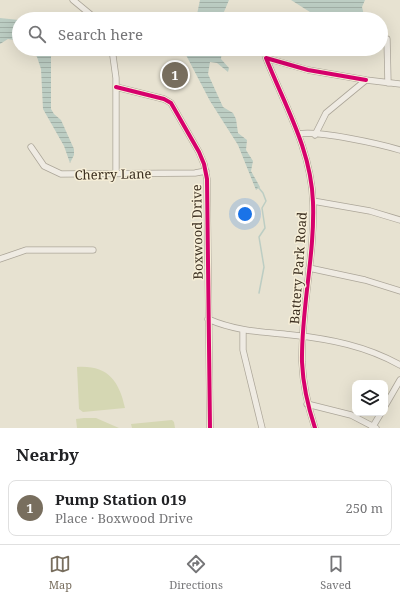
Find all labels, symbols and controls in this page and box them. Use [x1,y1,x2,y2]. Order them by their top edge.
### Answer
search box [12,12,388,56]
icon: search [26,23,48,45]
text: Search here [58,24,143,44]
pin: 1 [162,60,188,90]
street label: Cherry Lane [74,164,152,184]
street label: Boxwood Drive [187,184,207,280]
your location [235,204,255,224]
street label: Battery Park Road [285,211,311,325]
map controls [352,380,388,416]
button: layers [352,380,388,416]
text: Nearby [16,443,79,466]
text: Pump Station 019 [55,489,187,509]
text: 1 [26,499,34,517]
text: 250 m [346,499,383,517]
text: Place · Boxwood Drive [55,509,193,527]
tab: Map [49,553,72,592]
tab: Directions [169,553,223,592]
tab: Saved [320,553,351,592]

